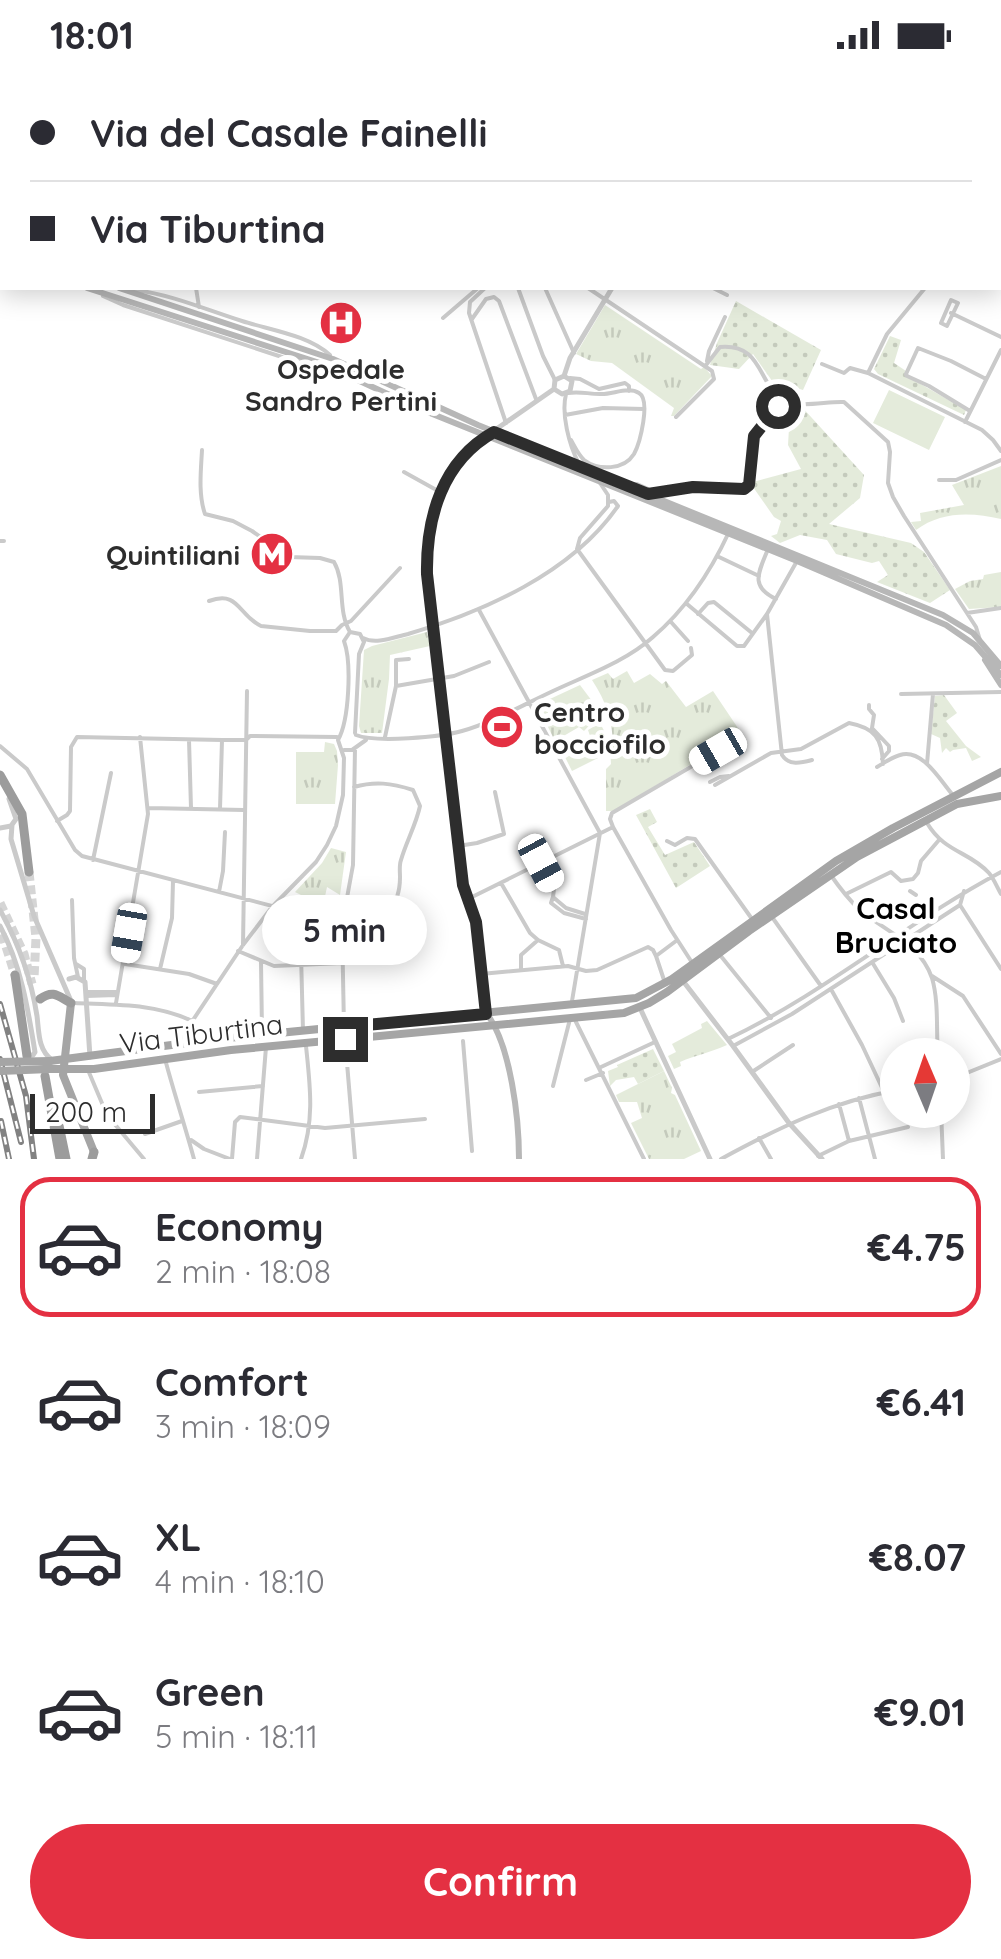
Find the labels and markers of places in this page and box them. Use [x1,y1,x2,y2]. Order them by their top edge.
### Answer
hospital icon: Ospedale Sandro Pertini [318,300,364,346]
place label: Ospedale Sandro Pertini [245,351,437,418]
metro station icon: Quintiliani [249,531,295,577]
place label: Quintiliani [106,537,240,572]
place label: Centro bocciofilo [534,694,666,761]
sports icon: Centro bocciofilo [479,704,525,750]

